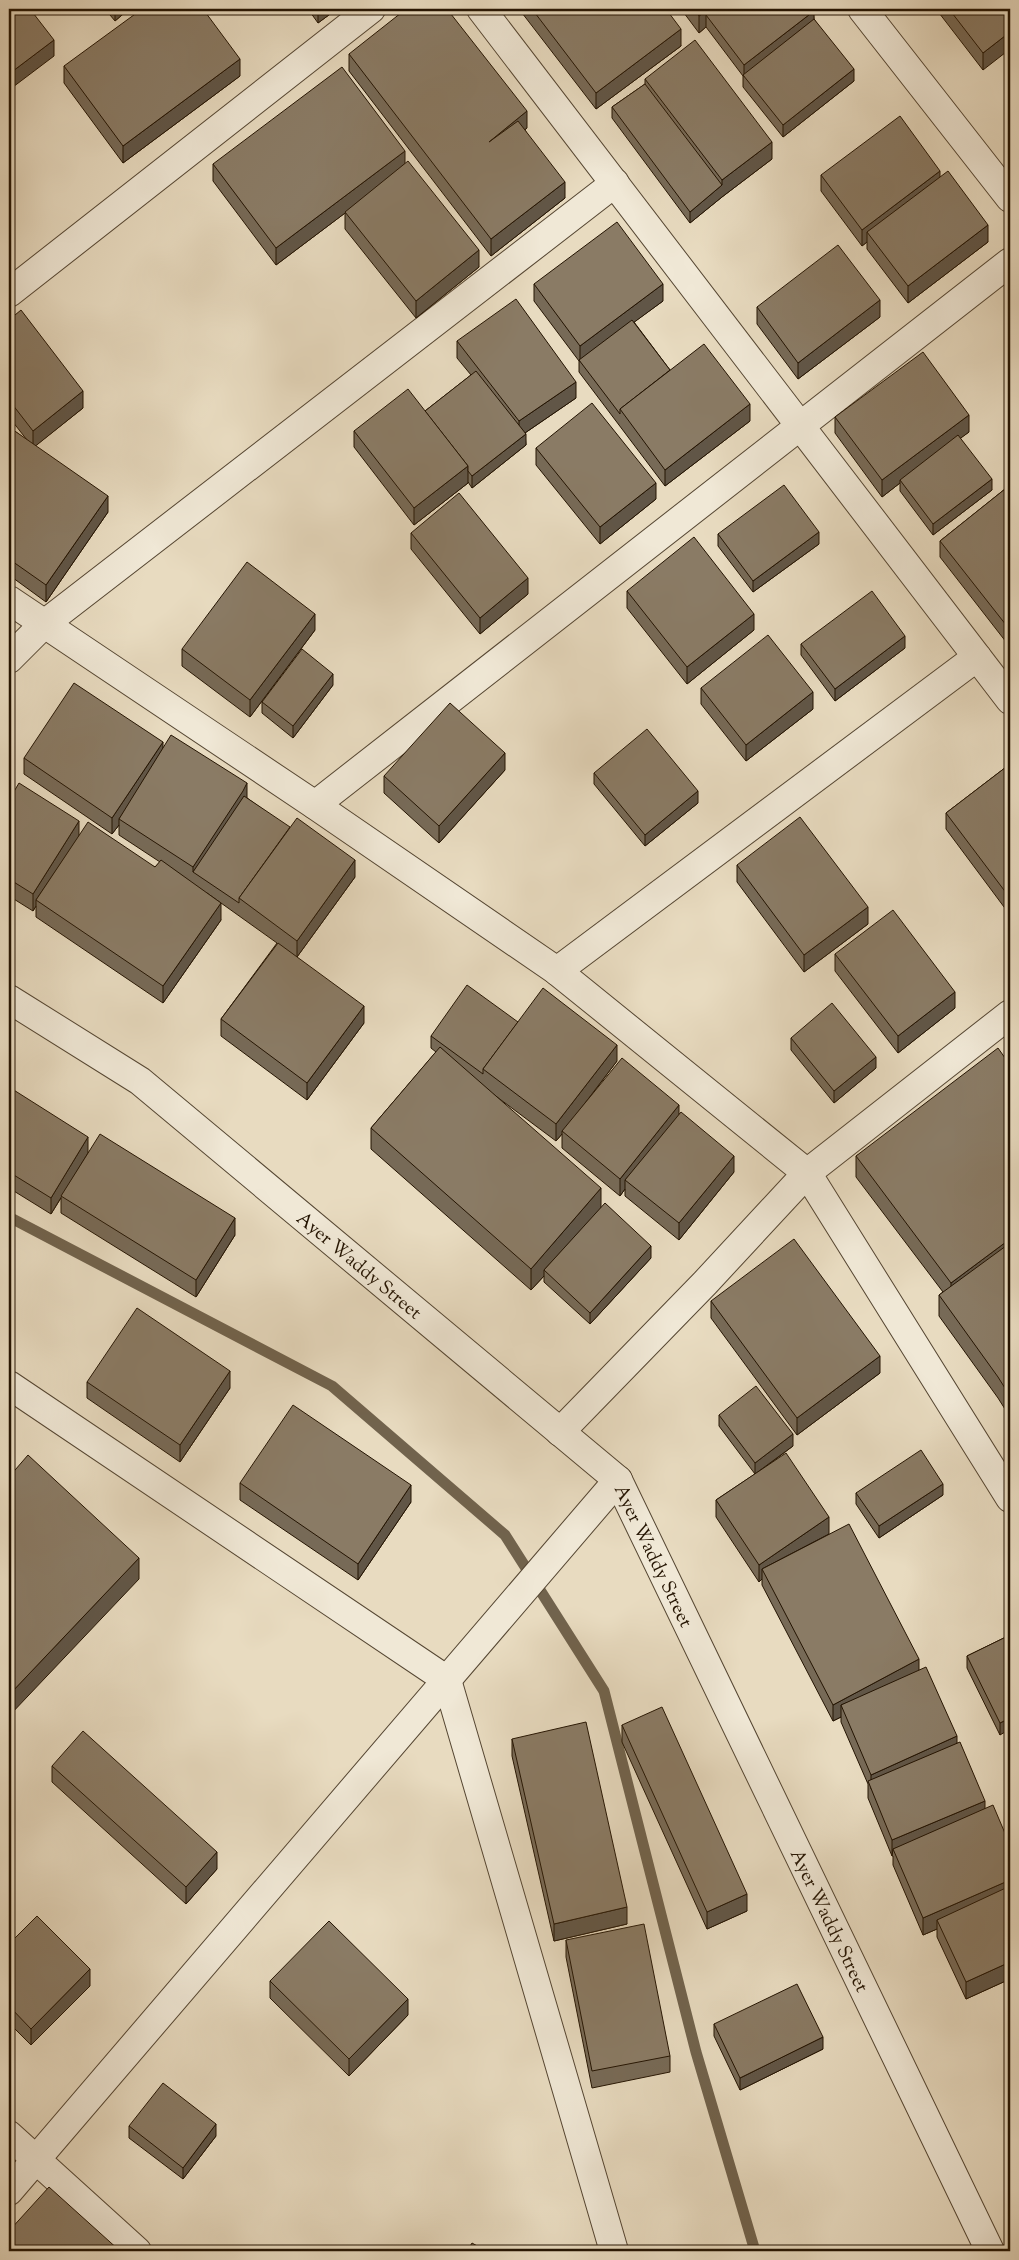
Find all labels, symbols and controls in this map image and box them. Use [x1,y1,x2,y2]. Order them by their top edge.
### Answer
street label: Ayer Waddy Street [290,1206,427,1327]
street label: Ayer Waddy Street [606,1481,698,1633]
street label: Ayer Waddy Street [782,1845,874,1998]

